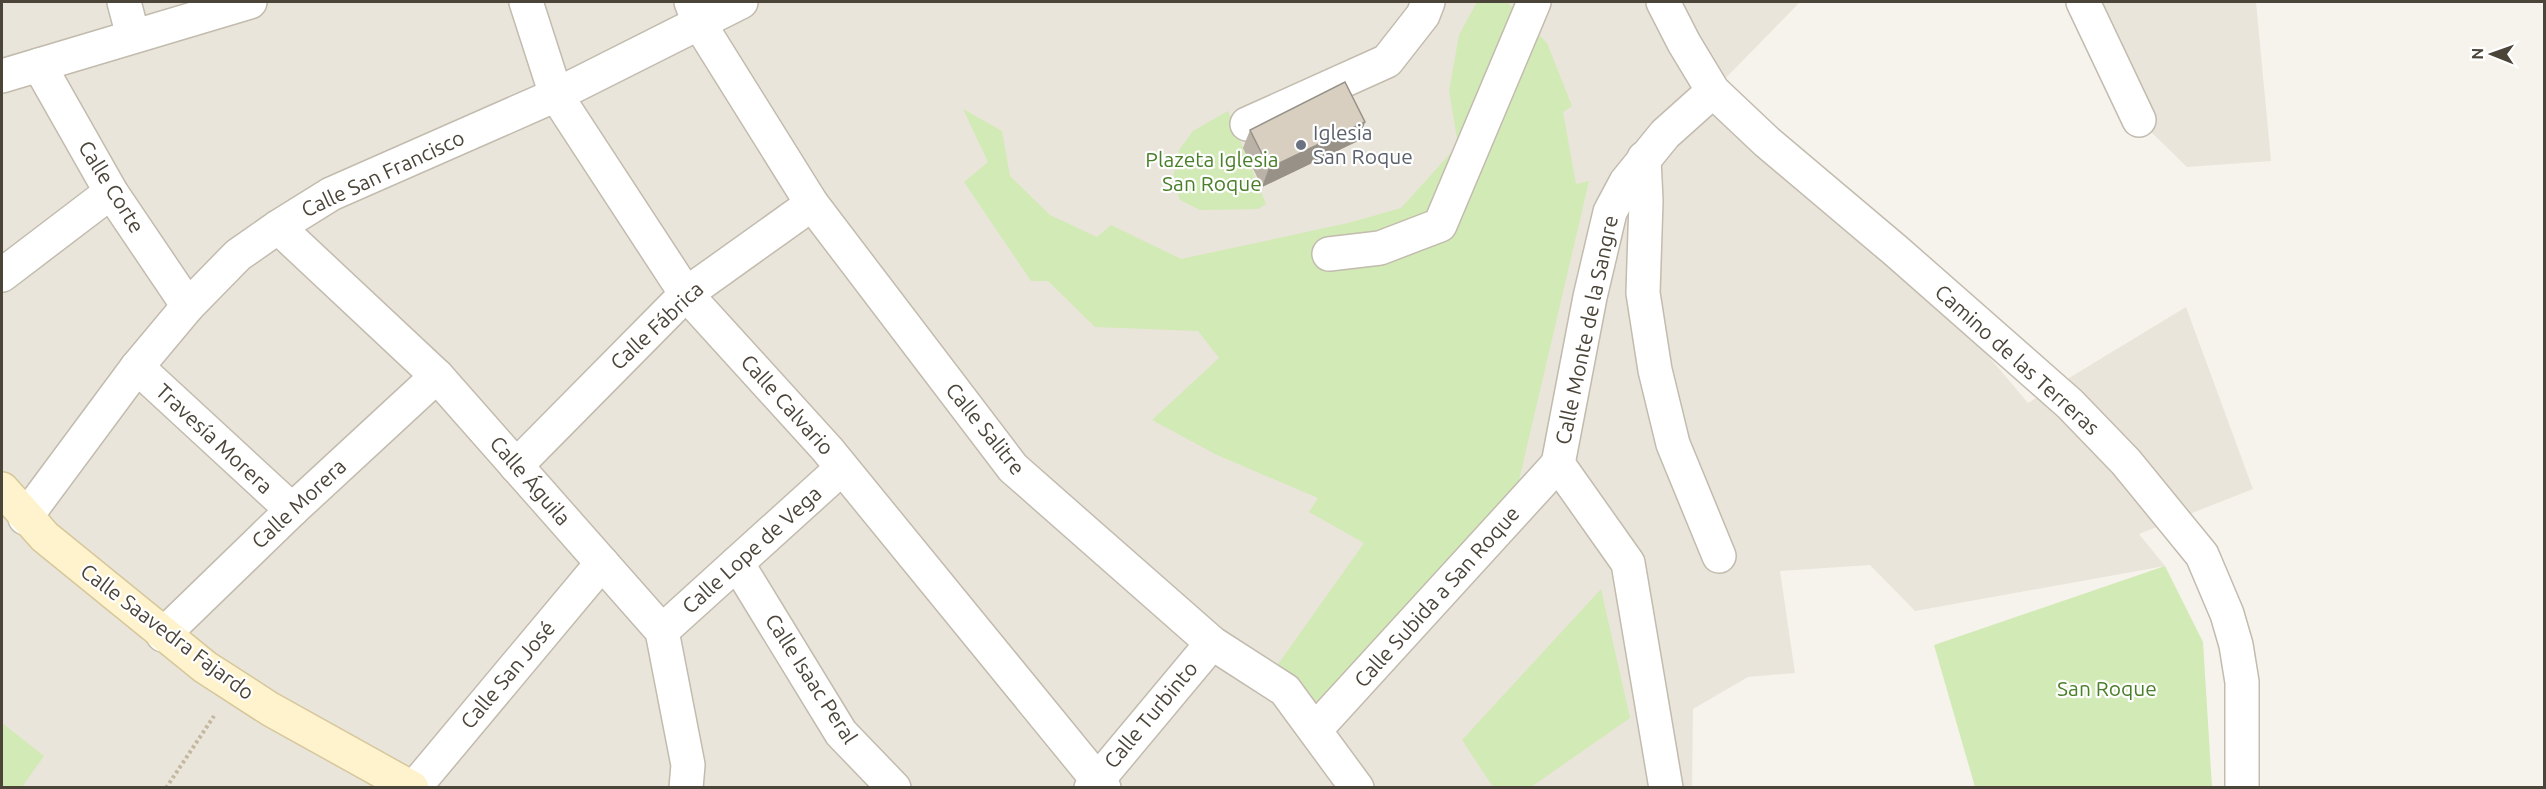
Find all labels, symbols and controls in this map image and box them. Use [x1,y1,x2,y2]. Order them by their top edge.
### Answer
north arrow [2462,24,2522,84]
text: N [2468,48,2486,60]
place label: Iglesia San Roque [1313,120,1413,168]
street label: Calle San Francisco [297,125,468,221]
street label: Calle Corte [74,136,150,237]
marker: Iglesia San Roque [1294,138,1308,152]
park label: Plazeta Iglesia San Roque [1145,147,1279,195]
street label: Calle Monte de la Sangre [1550,213,1622,446]
street label: Calle Fábrica [605,276,708,374]
street label: Camino de las Terreras [1931,279,2105,439]
street label: Calle Calvario [736,349,839,459]
street label: Travesía Morera [152,378,278,498]
street label: Calle Salitre [941,378,1030,479]
street label: Calle Águila [486,431,576,530]
street label: Calle Morera [246,454,350,553]
street label: Calle Lope de Vega [677,481,826,618]
street label: Calle Subida a San Roque [1349,501,1524,692]
street label: Calle Saavedra Fajardo [76,558,259,704]
street label: Calle Isaac Peral [761,609,863,748]
street label: Calle San José [455,616,559,733]
street label: Calle Turbinto [1099,656,1202,773]
park label: San Roque [2057,676,2157,700]

